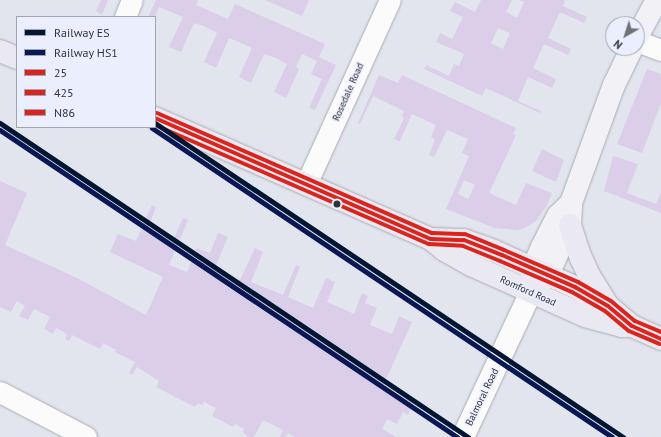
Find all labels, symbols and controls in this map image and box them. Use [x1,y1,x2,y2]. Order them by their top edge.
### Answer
legend [16,16,156,128]
north arrow [605,16,645,56]
text: Railway ES [54,25,110,40]
text: N [611,37,625,52]
text: Railway HS1 [54,45,118,60]
street label: Rosedale Road [330,61,366,123]
text: 25 [54,65,67,80]
text: 425 [54,85,74,100]
text: N86 [54,105,75,120]
unlabelled marker [332,199,342,209]
street label: Romford Road [498,273,558,309]
street label: Balmoral Road [463,366,501,428]

